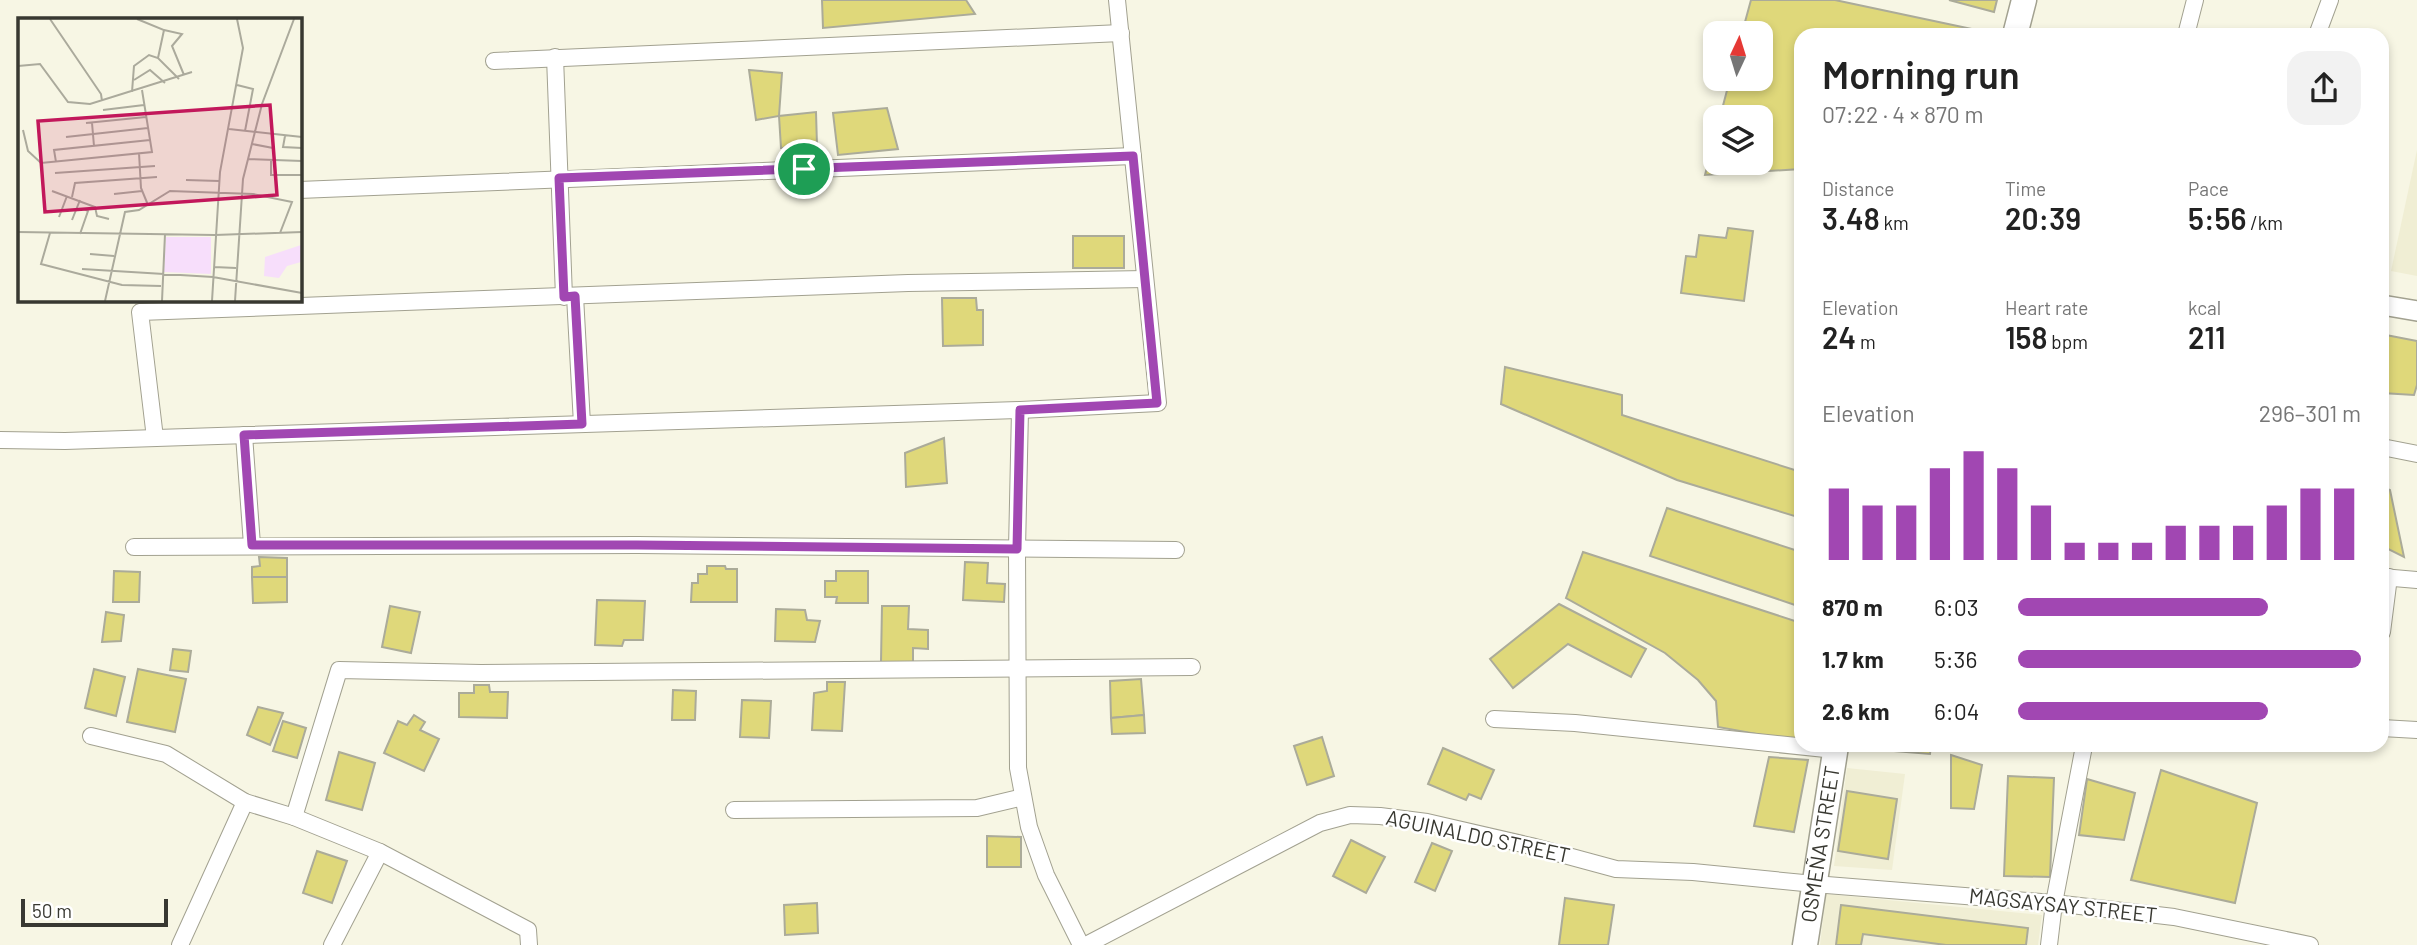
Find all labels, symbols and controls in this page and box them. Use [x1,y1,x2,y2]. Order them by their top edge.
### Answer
inset map [18,18,301,301]
north arrow [1703,21,1773,91]
map controls [1703,21,1773,175]
text: Morning run [1822,51,2020,97]
button: share [2287,51,2361,125]
text: 07:22 · 4 × 870 m [1822,100,1983,128]
button: layers [1703,105,1773,175]
pin [774,139,834,199]
icon: arrive [785,150,823,188]
text: Distance [1822,177,1894,200]
text: Time [2005,177,2046,200]
text: Pace [2188,177,2229,200]
text: 3.48 [1822,200,1880,236]
text: 20:39 [2005,200,2081,236]
text: 5:56 [2188,200,2246,236]
text: km [1880,211,1909,234]
text: /km [2246,211,2283,234]
text: Elevation [1822,296,1899,319]
text: Heart rate [2005,296,2088,319]
text: kcal [2188,296,2221,319]
text: 24 [1822,319,1856,355]
text: 158 [2005,319,2047,355]
text: 211 [2188,319,2226,355]
text: m [1856,330,1876,353]
text: bpm [2047,330,2088,353]
text: Elevation [1822,399,1915,427]
text: 296–301 m [2259,399,2361,427]
text: 870 m [1822,593,1883,621]
text: 6:03 [1934,593,1978,621]
text: 1.7 km [1822,645,1884,673]
text: 5:36 [1934,645,1977,673]
text: 2.6 km [1822,697,1890,725]
text: 6:04 [1934,697,1979,725]
street label: OSMEÑA STREET [1795,764,1844,924]
street label: AGUINALDO STREET [1384,804,1573,867]
street label: MAGSAYSAY STREET [1968,882,2159,927]
scale bar [21,896,168,928]
text: 50 m [32,899,72,922]

